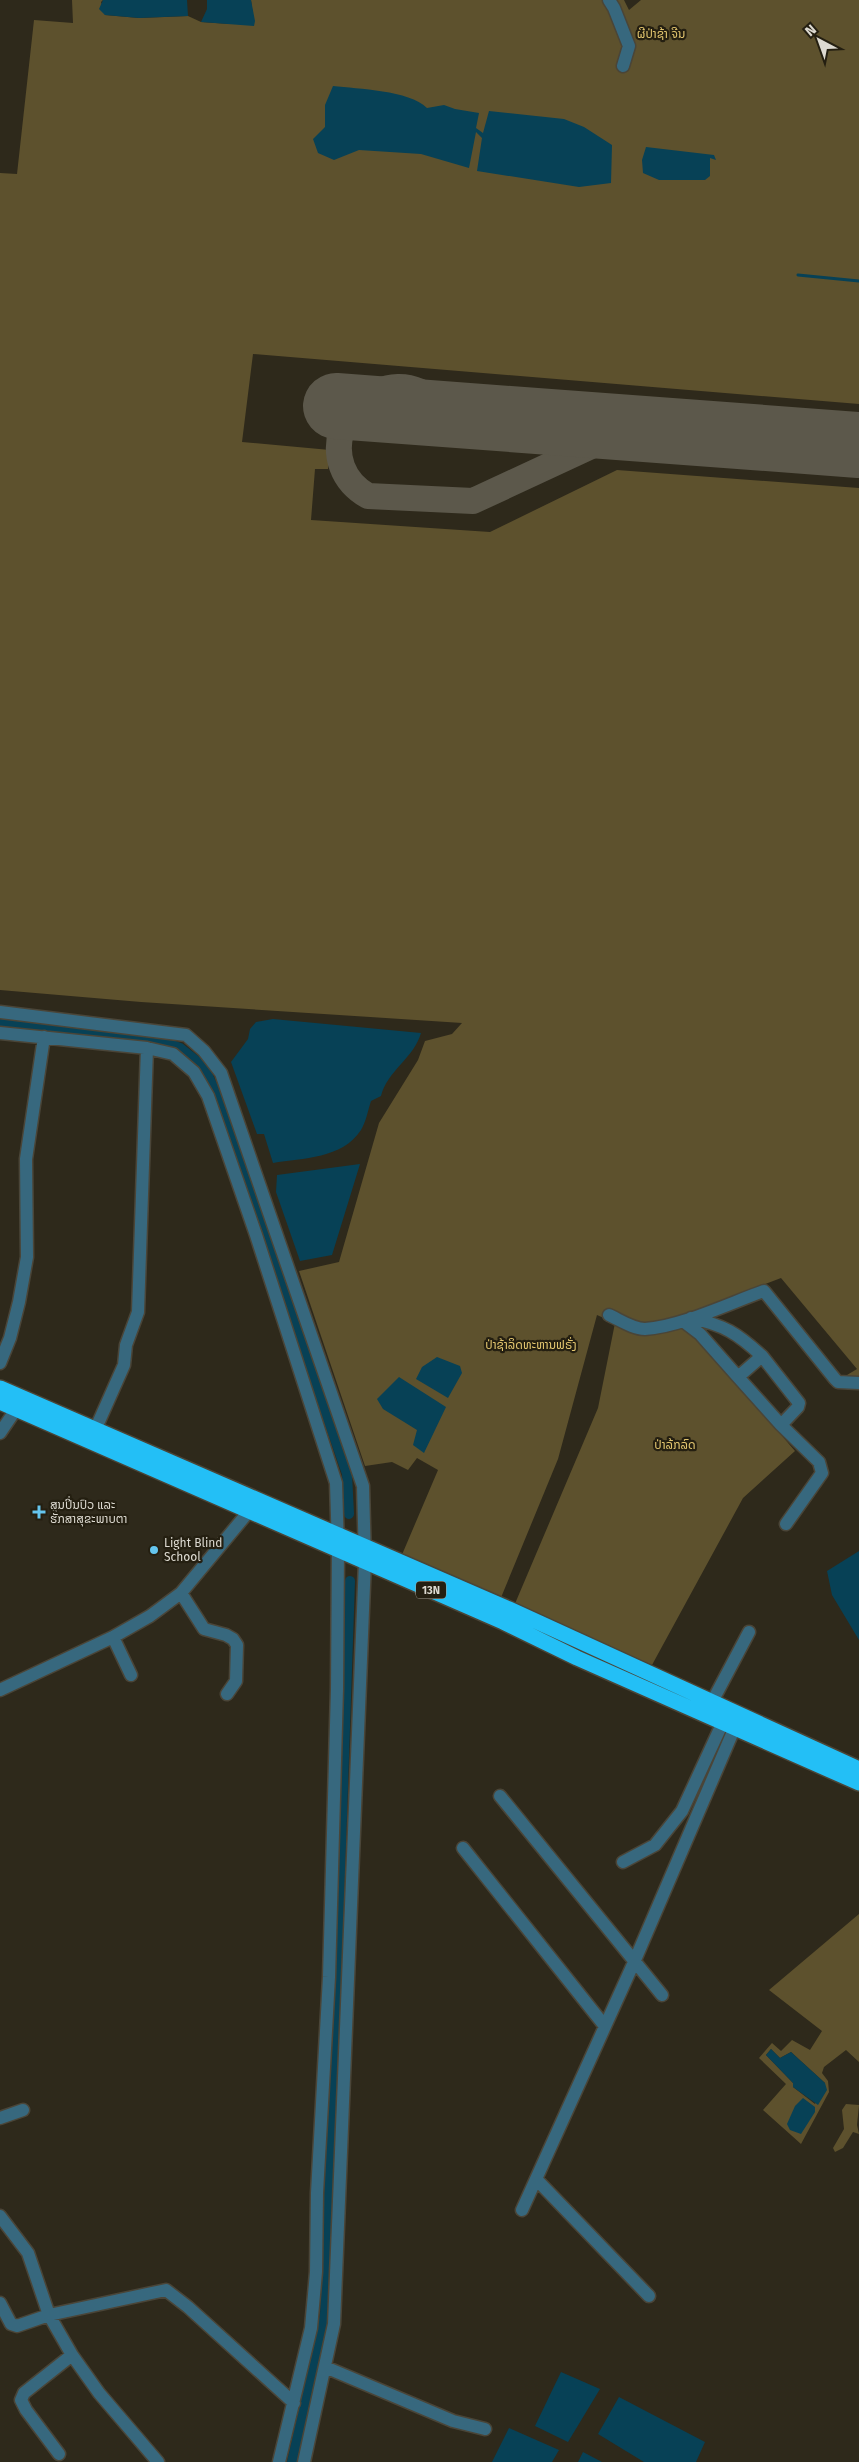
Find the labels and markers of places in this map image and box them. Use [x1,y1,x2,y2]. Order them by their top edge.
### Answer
place label: ສູນປິ່ນປົວ ແລະ ຮັກສາສຸຂະພາບຕາ [50,1495,127,1527]
marker: ສູນປິ່ນປົວ ແລະ ຮັກສາສຸຂະພາບຕາ [32,1505,46,1519]
place label: Light Blind School [164,1536,223,1564]
marker: Light Blind School [148,1544,160,1556]

